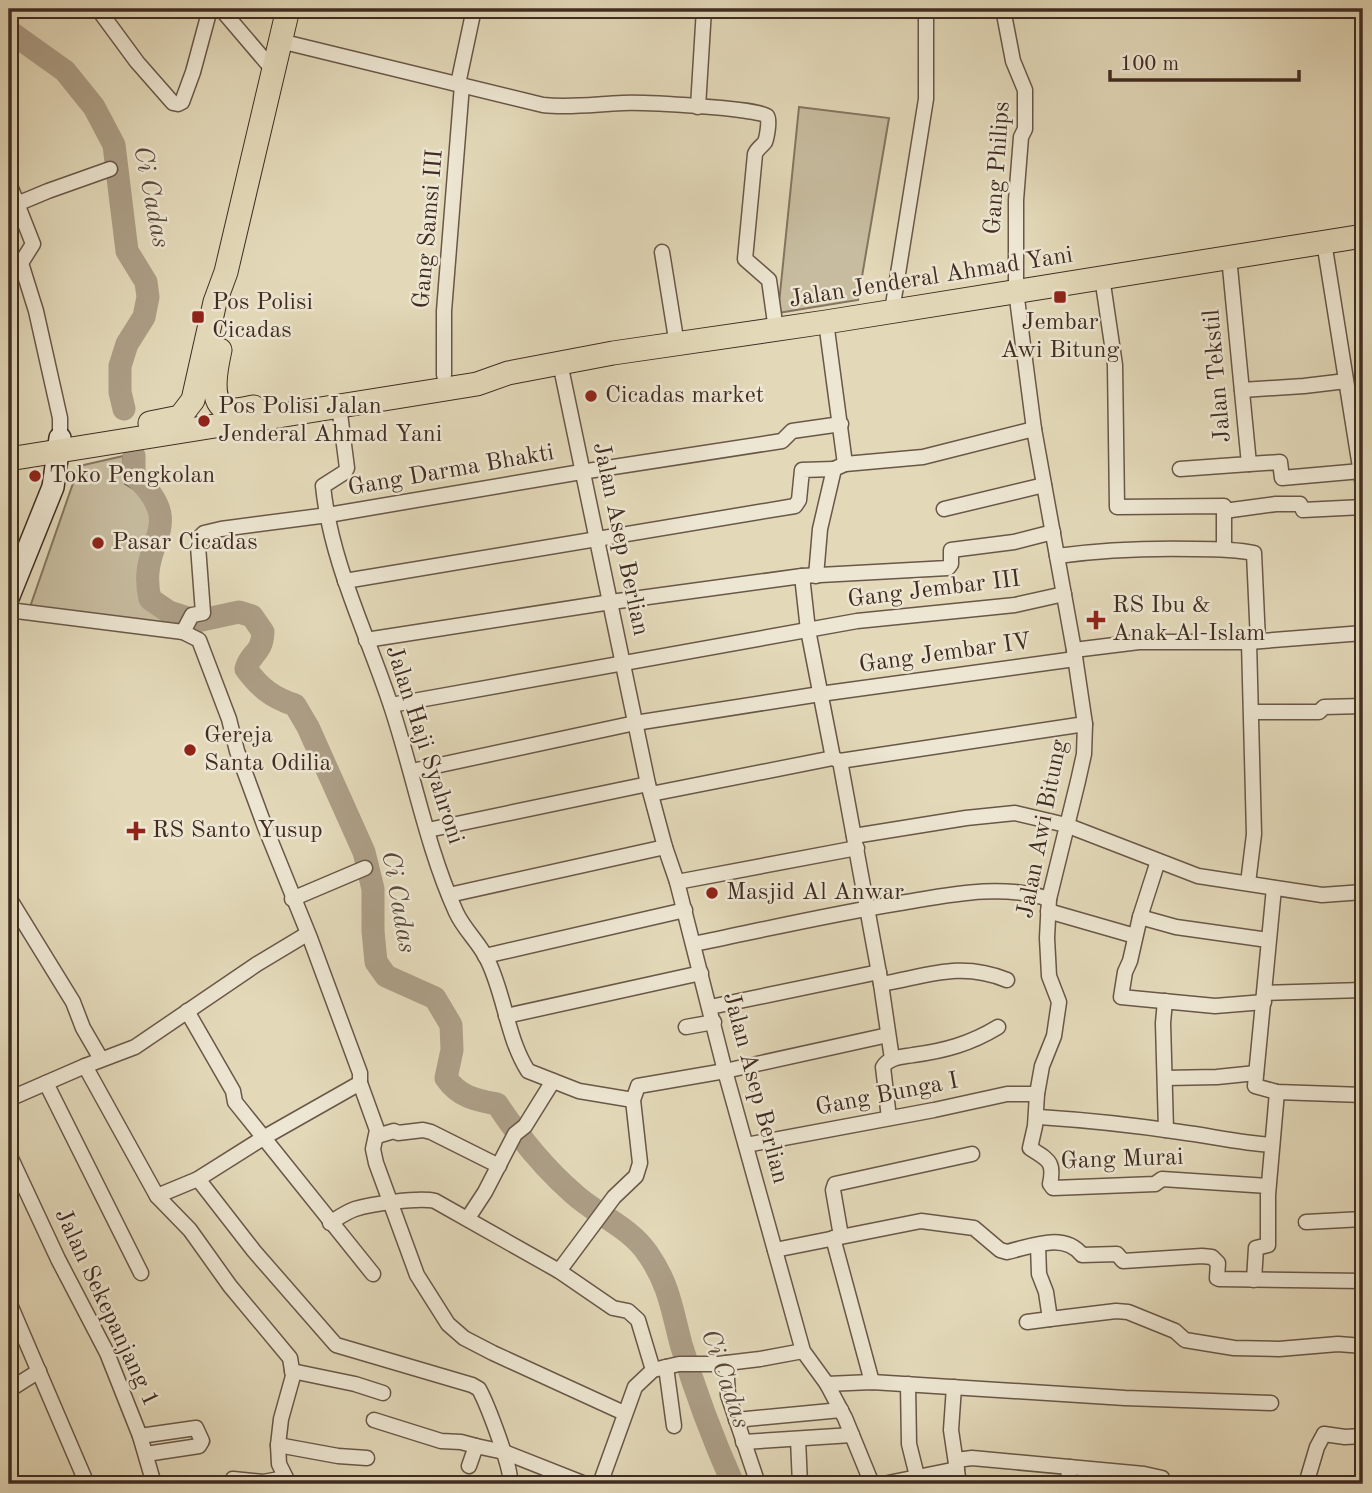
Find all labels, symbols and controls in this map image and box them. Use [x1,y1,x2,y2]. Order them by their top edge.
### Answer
scale bar [1110,38,1298,82]
text: 100 m [1120,54,1179,75]
street label: Gang Philips [981,101,1015,235]
water label: Ci Cadas [128,144,174,250]
street label: Gang Samsi III [410,148,448,310]
street label: Jalan Jenderal Ahmad Yani [787,244,1075,312]
marker: Jembar Awi Bitung [1052,289,1068,305]
place label: Pos Polisi Cicadas [212,291,313,343]
street label: Jalan Tekstil [1200,308,1236,444]
marker: Pos Polisi Cicadas [190,309,206,325]
place label: Jembar Awi Bitung [1001,311,1119,363]
place label: Cicadas market [605,384,764,408]
marker: Cicadas market [583,388,599,404]
place label: Pos Polisi Jalan Jenderal Ahmad Yani [218,395,442,447]
marker: Pos Polisi Jalan Jenderal Ahmad Yani [196,413,212,429]
street label: Jalan Asep Berlian [588,440,652,638]
street label: Gang Darma Bhakti [346,441,556,501]
place label: Toko Pengkolan [49,464,215,488]
marker: Toko Pengkolan [27,468,43,484]
place label: Pasar Cicadas [112,531,258,555]
marker: Pasar Cicadas [90,535,106,551]
street label: Gang Jembar III [846,567,1022,613]
place label: RS Ibu & Anak Al-Islam [1112,594,1265,646]
marker: RS Ibu & Anak Al-Islam [1086,610,1106,630]
street label: Gang Jembar IV [857,630,1033,678]
street label: Jalan Haji Syahroni [381,643,467,847]
place label: Gereja Santa Odilia [204,724,331,776]
street label: Jalan Awi Bitung [1014,738,1072,920]
marker: Gereja Santa Odilia [182,742,198,758]
place label: RS Santo Yusup [152,819,323,843]
marker: RS Santo Yusup [126,821,146,841]
water label: Ci Cadas [376,849,420,955]
place label: Masjid Al Anwar [726,881,904,905]
marker: Masjid Al Anwar [704,885,720,901]
street label: Jalan Asep Berlian [718,990,792,1186]
street label: Gang Bunga I [813,1069,961,1121]
street label: Gang Murai [1060,1146,1184,1174]
street label: Jalan Sekepanjang 1 [50,1205,162,1411]
water label: Ci Cadas [696,1326,754,1432]

